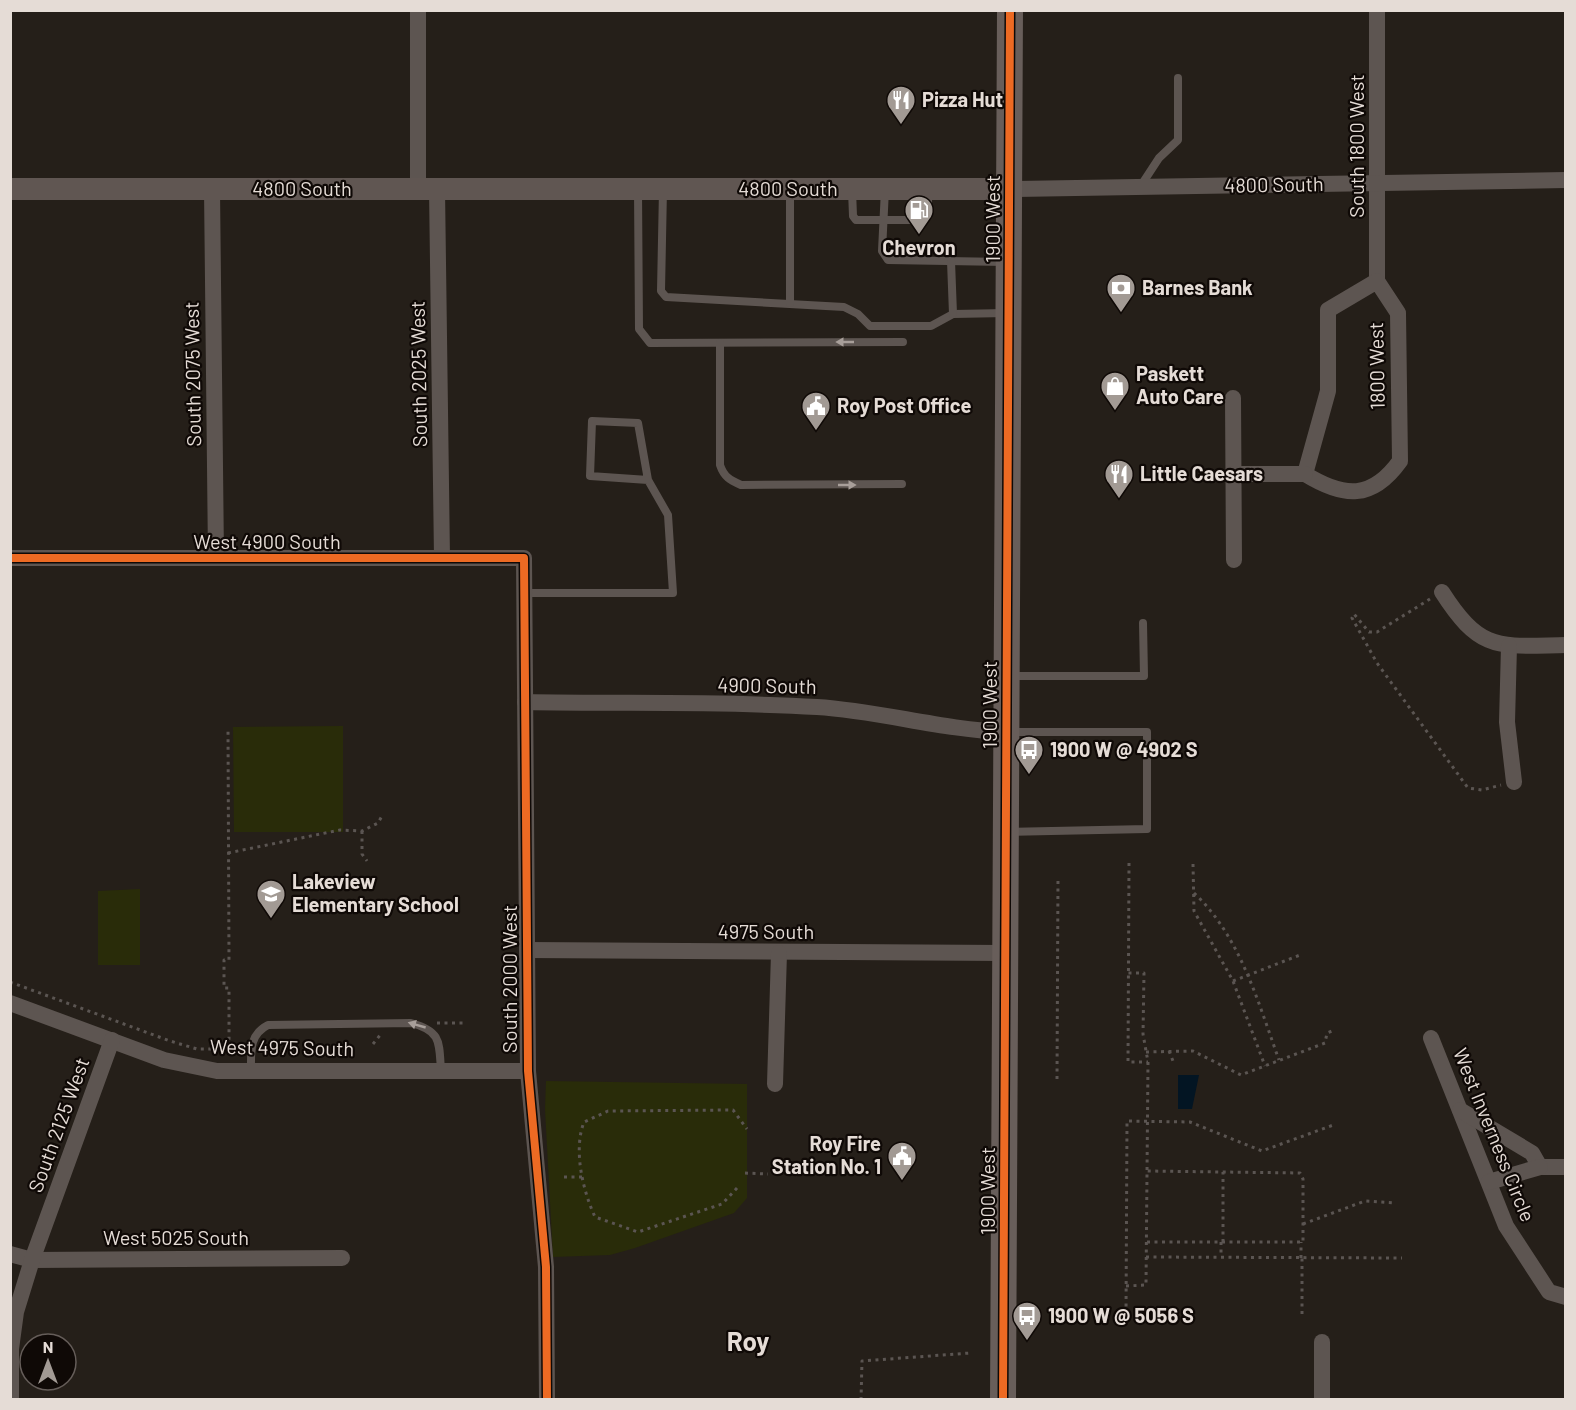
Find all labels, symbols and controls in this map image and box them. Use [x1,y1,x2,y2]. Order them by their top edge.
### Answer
street label: South 1800 West [1344,74,1368,218]
restaurant icon: Pizza Hut [885,84,917,126]
place label: Pizza Hut [922,87,1003,111]
street label: 4800 South [1224,171,1324,197]
street label: 1900 West [980,175,1004,263]
street label: 4800 South [252,176,352,200]
street label: 4800 South [738,176,838,200]
fuel station icon: Chevron [903,194,935,236]
place label: Chevron [882,235,956,259]
bank icon: Barnes Bank [1105,272,1137,314]
place label: Barnes Bank [1142,275,1253,299]
street label: South 2075 West [179,301,205,447]
street label: South 2025 West [405,301,431,447]
street label: 1800 West [1363,322,1389,410]
one-way arrow [835,337,854,347]
place label: Paskett Auto Care [1136,361,1224,408]
shop icon: Paskett Auto Care [1099,370,1131,412]
public building icon: Roy Post Office [800,390,832,432]
place label: Roy Post Office [837,393,971,417]
restaurant icon: Little Caesars [1103,458,1135,500]
place label: Little Caesars [1140,461,1263,485]
one-way arrow [838,480,857,490]
street label: West 4900 South [193,529,341,553]
street label: 1900 West [977,661,1001,749]
street label: 4900 South [717,672,817,698]
bus stop icon: 1900 W @ 4902 S [1013,734,1045,776]
place label: 1900 W @ 4902 S [1050,737,1198,761]
place label: Lakeview Elementary School [292,869,459,916]
school or university icon: Lakeview Elementary School [255,878,287,920]
street label: South 2000 West [497,905,521,1053]
street label: 4975 South [718,919,814,943]
one-way arrow [408,1020,426,1030]
street label: West 4975 South [210,1034,354,1060]
street label: West Inverness Circle [1449,1044,1541,1225]
street label: South 2125 West [23,1054,94,1195]
place label: Roy Fire Station No. 1 [772,1131,881,1178]
public building icon: Roy Fire Station No. 1 [886,1140,918,1182]
street label: 1900 West [975,1147,999,1235]
street label: West 5025 South [103,1225,249,1249]
bus stop icon: 1900 W @ 5056 S [1011,1300,1043,1342]
place label: 1900 W @ 5056 S [1048,1303,1194,1327]
district label: Roy [727,1325,769,1356]
north arrow [18,1332,78,1392]
text: N [43,1337,53,1356]

